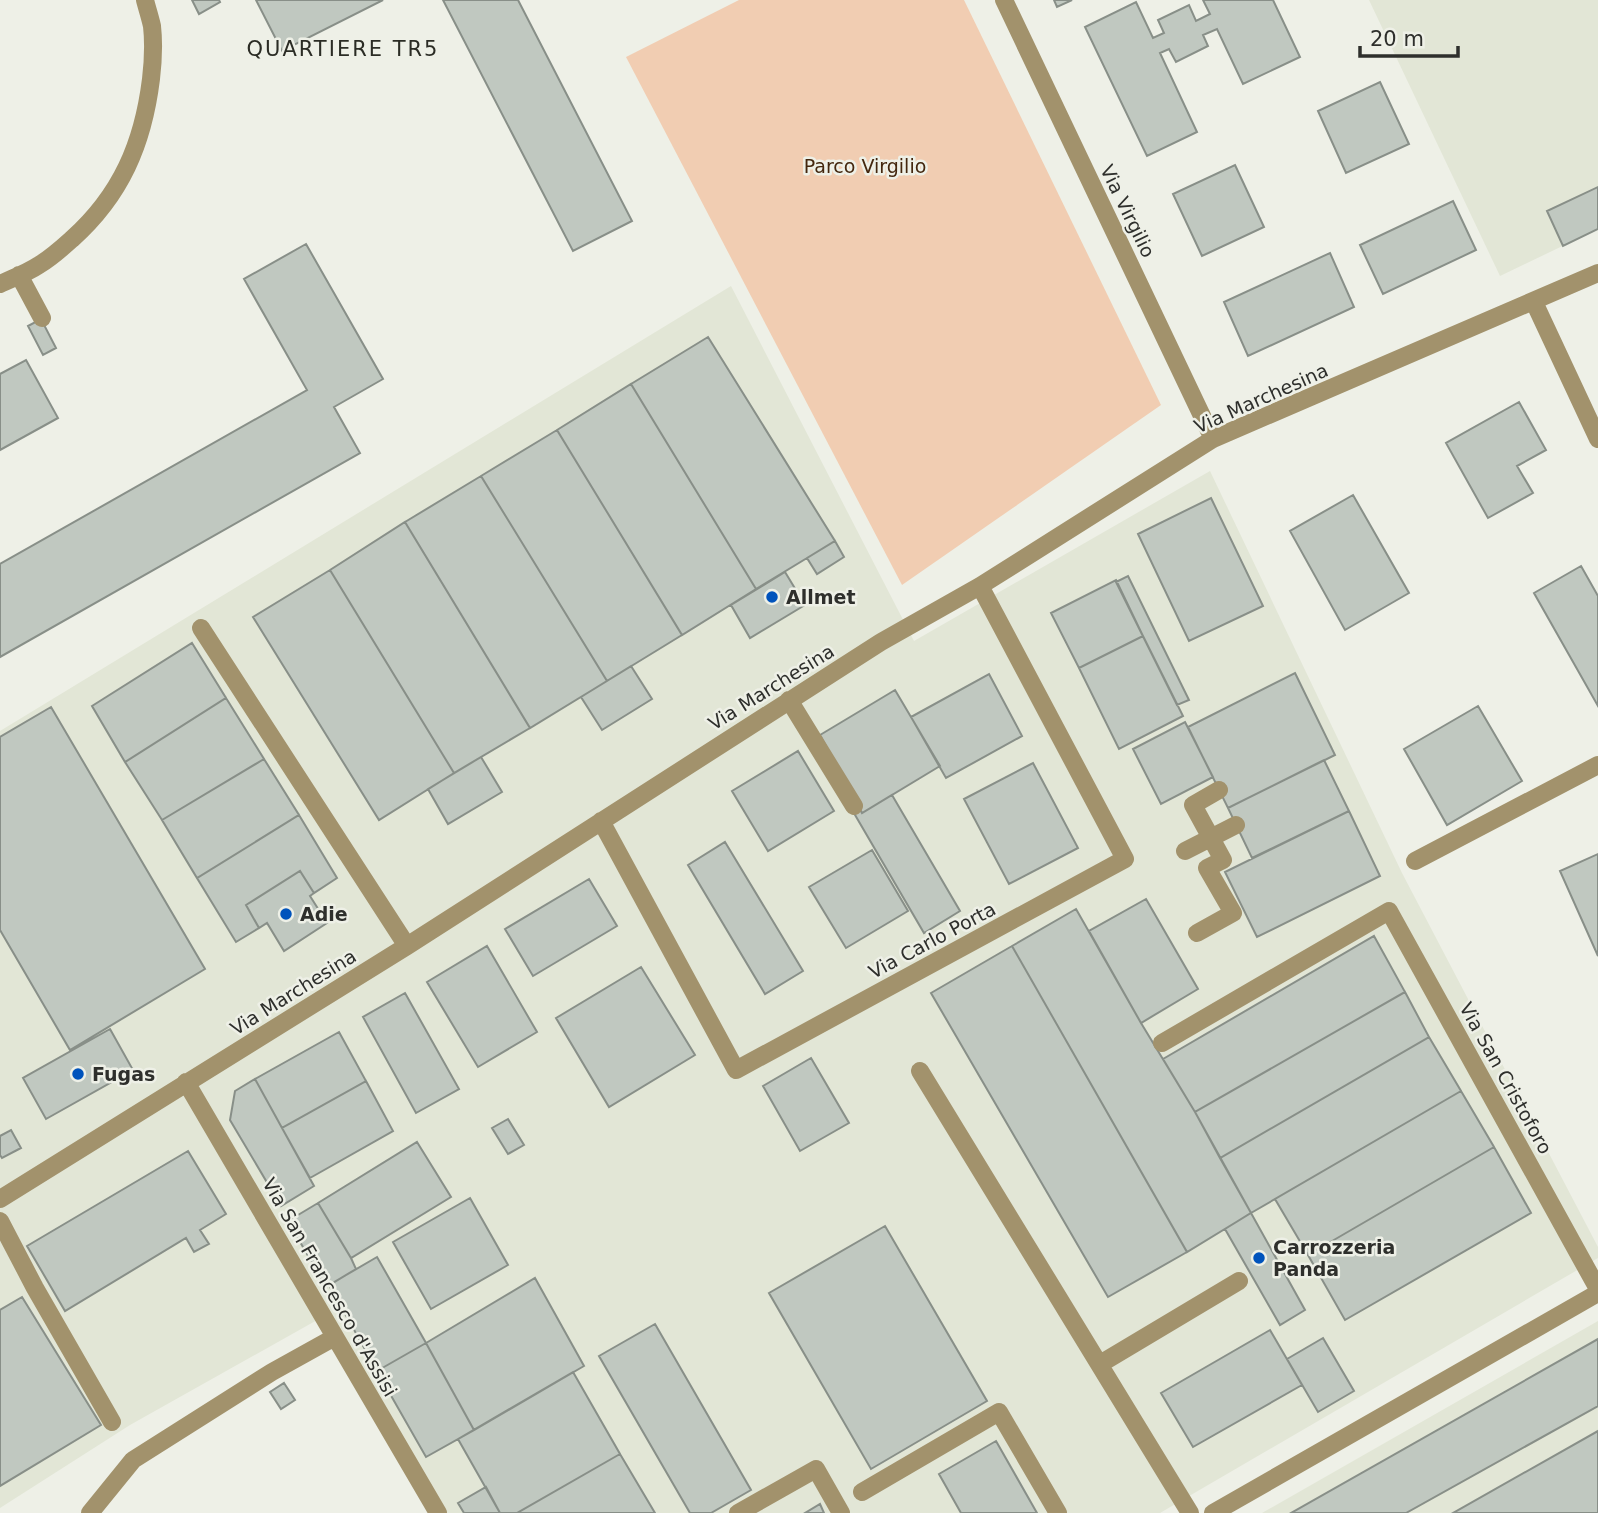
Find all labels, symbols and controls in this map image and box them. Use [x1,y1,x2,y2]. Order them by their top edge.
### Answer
scale bar [1360,14,1458,58]
text: 20 m [1370,27,1424,51]
district label: QUARTIERE TR5 [247,37,439,61]
park label: Parco Virgilio [804,155,926,177]
street label: Via Virgilio [1096,161,1160,261]
street label: Via Marchesina [1191,359,1331,437]
place label: Allmet [786,586,856,608]
marker: Allmet [764,589,780,605]
street label: Via Marchesina [704,640,838,734]
street label: Via Carlo Porta [865,897,999,983]
place label: Adie [300,903,348,925]
marker: Adie [278,906,294,922]
street label: Via Marchesina [226,945,360,1039]
street label: Via San Cristoforo [1455,998,1557,1158]
place label: Fugas [92,1063,155,1085]
marker: Fugas [70,1066,86,1082]
street label: Via San Francesco d'Assisi [258,1174,402,1400]
place label: Carrozzeria Panda [1273,1236,1395,1280]
marker: Carrozzeria Panda [1251,1250,1267,1266]

